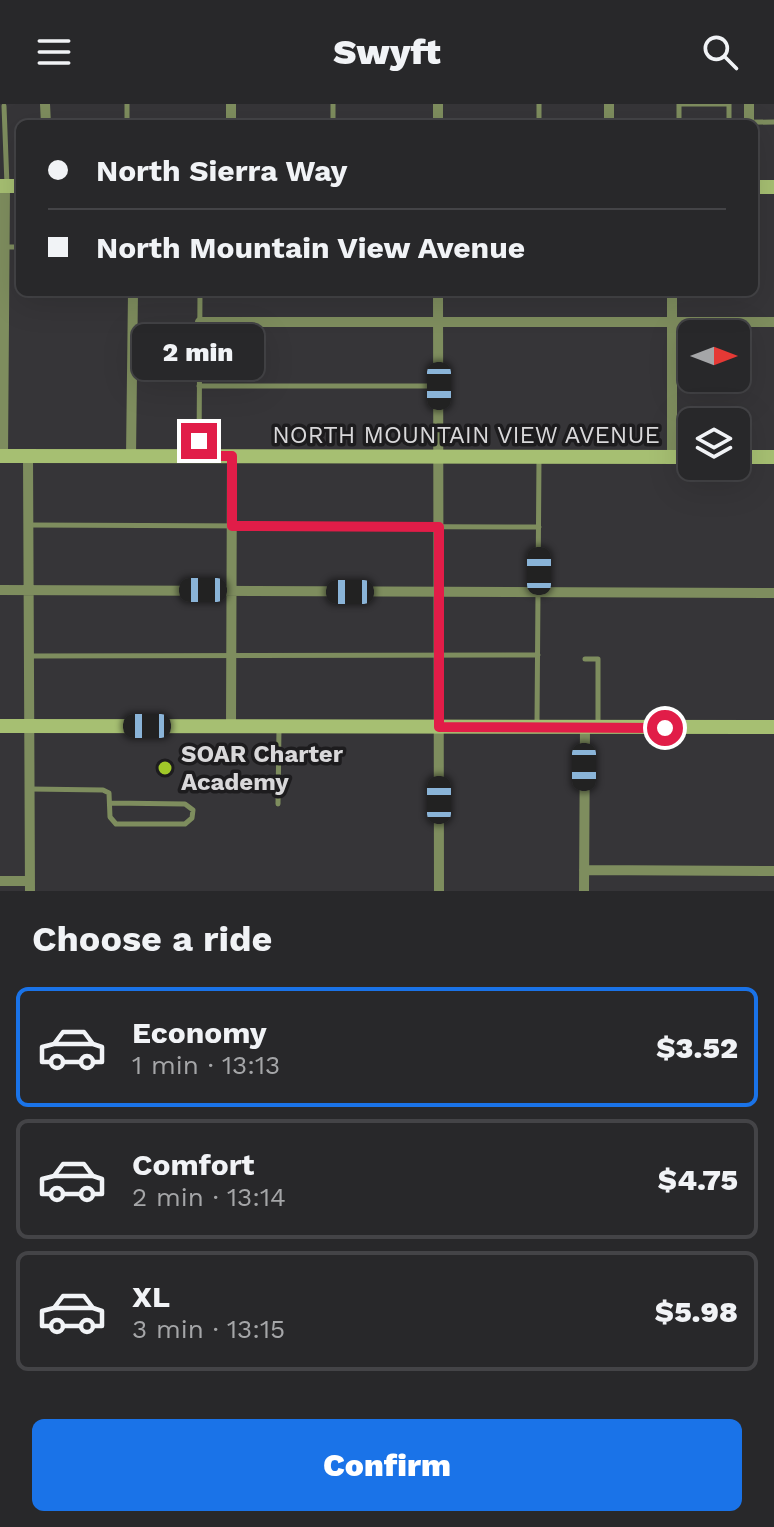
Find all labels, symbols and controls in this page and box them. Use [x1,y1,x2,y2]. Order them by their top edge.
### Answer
icon: menu [32,30,76,74]
icon: search [698,30,742,74]
text: Swyft [333,31,441,73]
text: North Sierra Way [96,153,347,188]
text: North Mountain View Avenue [96,230,525,265]
north arrow [678,320,750,392]
map controls [678,320,750,480]
callout: 2 min [133,325,265,381]
text: 2 min [163,337,233,367]
car [427,362,451,410]
button: layers [678,408,750,480]
street label: NORTH MOUNTAIN VIEW AVENUE [272,421,660,449]
route end [181,423,217,459]
car [527,547,551,595]
car [179,578,227,602]
car [326,580,374,604]
route start [647,710,683,746]
car [123,714,171,738]
place label: SOAR Charter Academy [181,740,344,796]
car [572,743,596,791]
marker: SOAR Charter Academy [156,759,174,777]
car [427,776,451,824]
text: Choose a ride [32,918,272,960]
icon: car [36,1011,108,1083]
text: Economy [132,1015,267,1050]
text: $3.52 [656,1030,738,1065]
text: 1 min · 13:13 [132,1050,280,1080]
icon: car [36,1143,108,1215]
text: Comfort [132,1147,254,1182]
text: $4.75 [658,1162,738,1197]
text: 2 min · 13:14 [132,1182,286,1212]
icon: car [36,1275,108,1347]
text: XL [132,1279,170,1314]
text: $5.98 [655,1294,738,1329]
text: 3 min · 13:15 [132,1314,285,1344]
button: Confirm [32,1419,742,1511]

